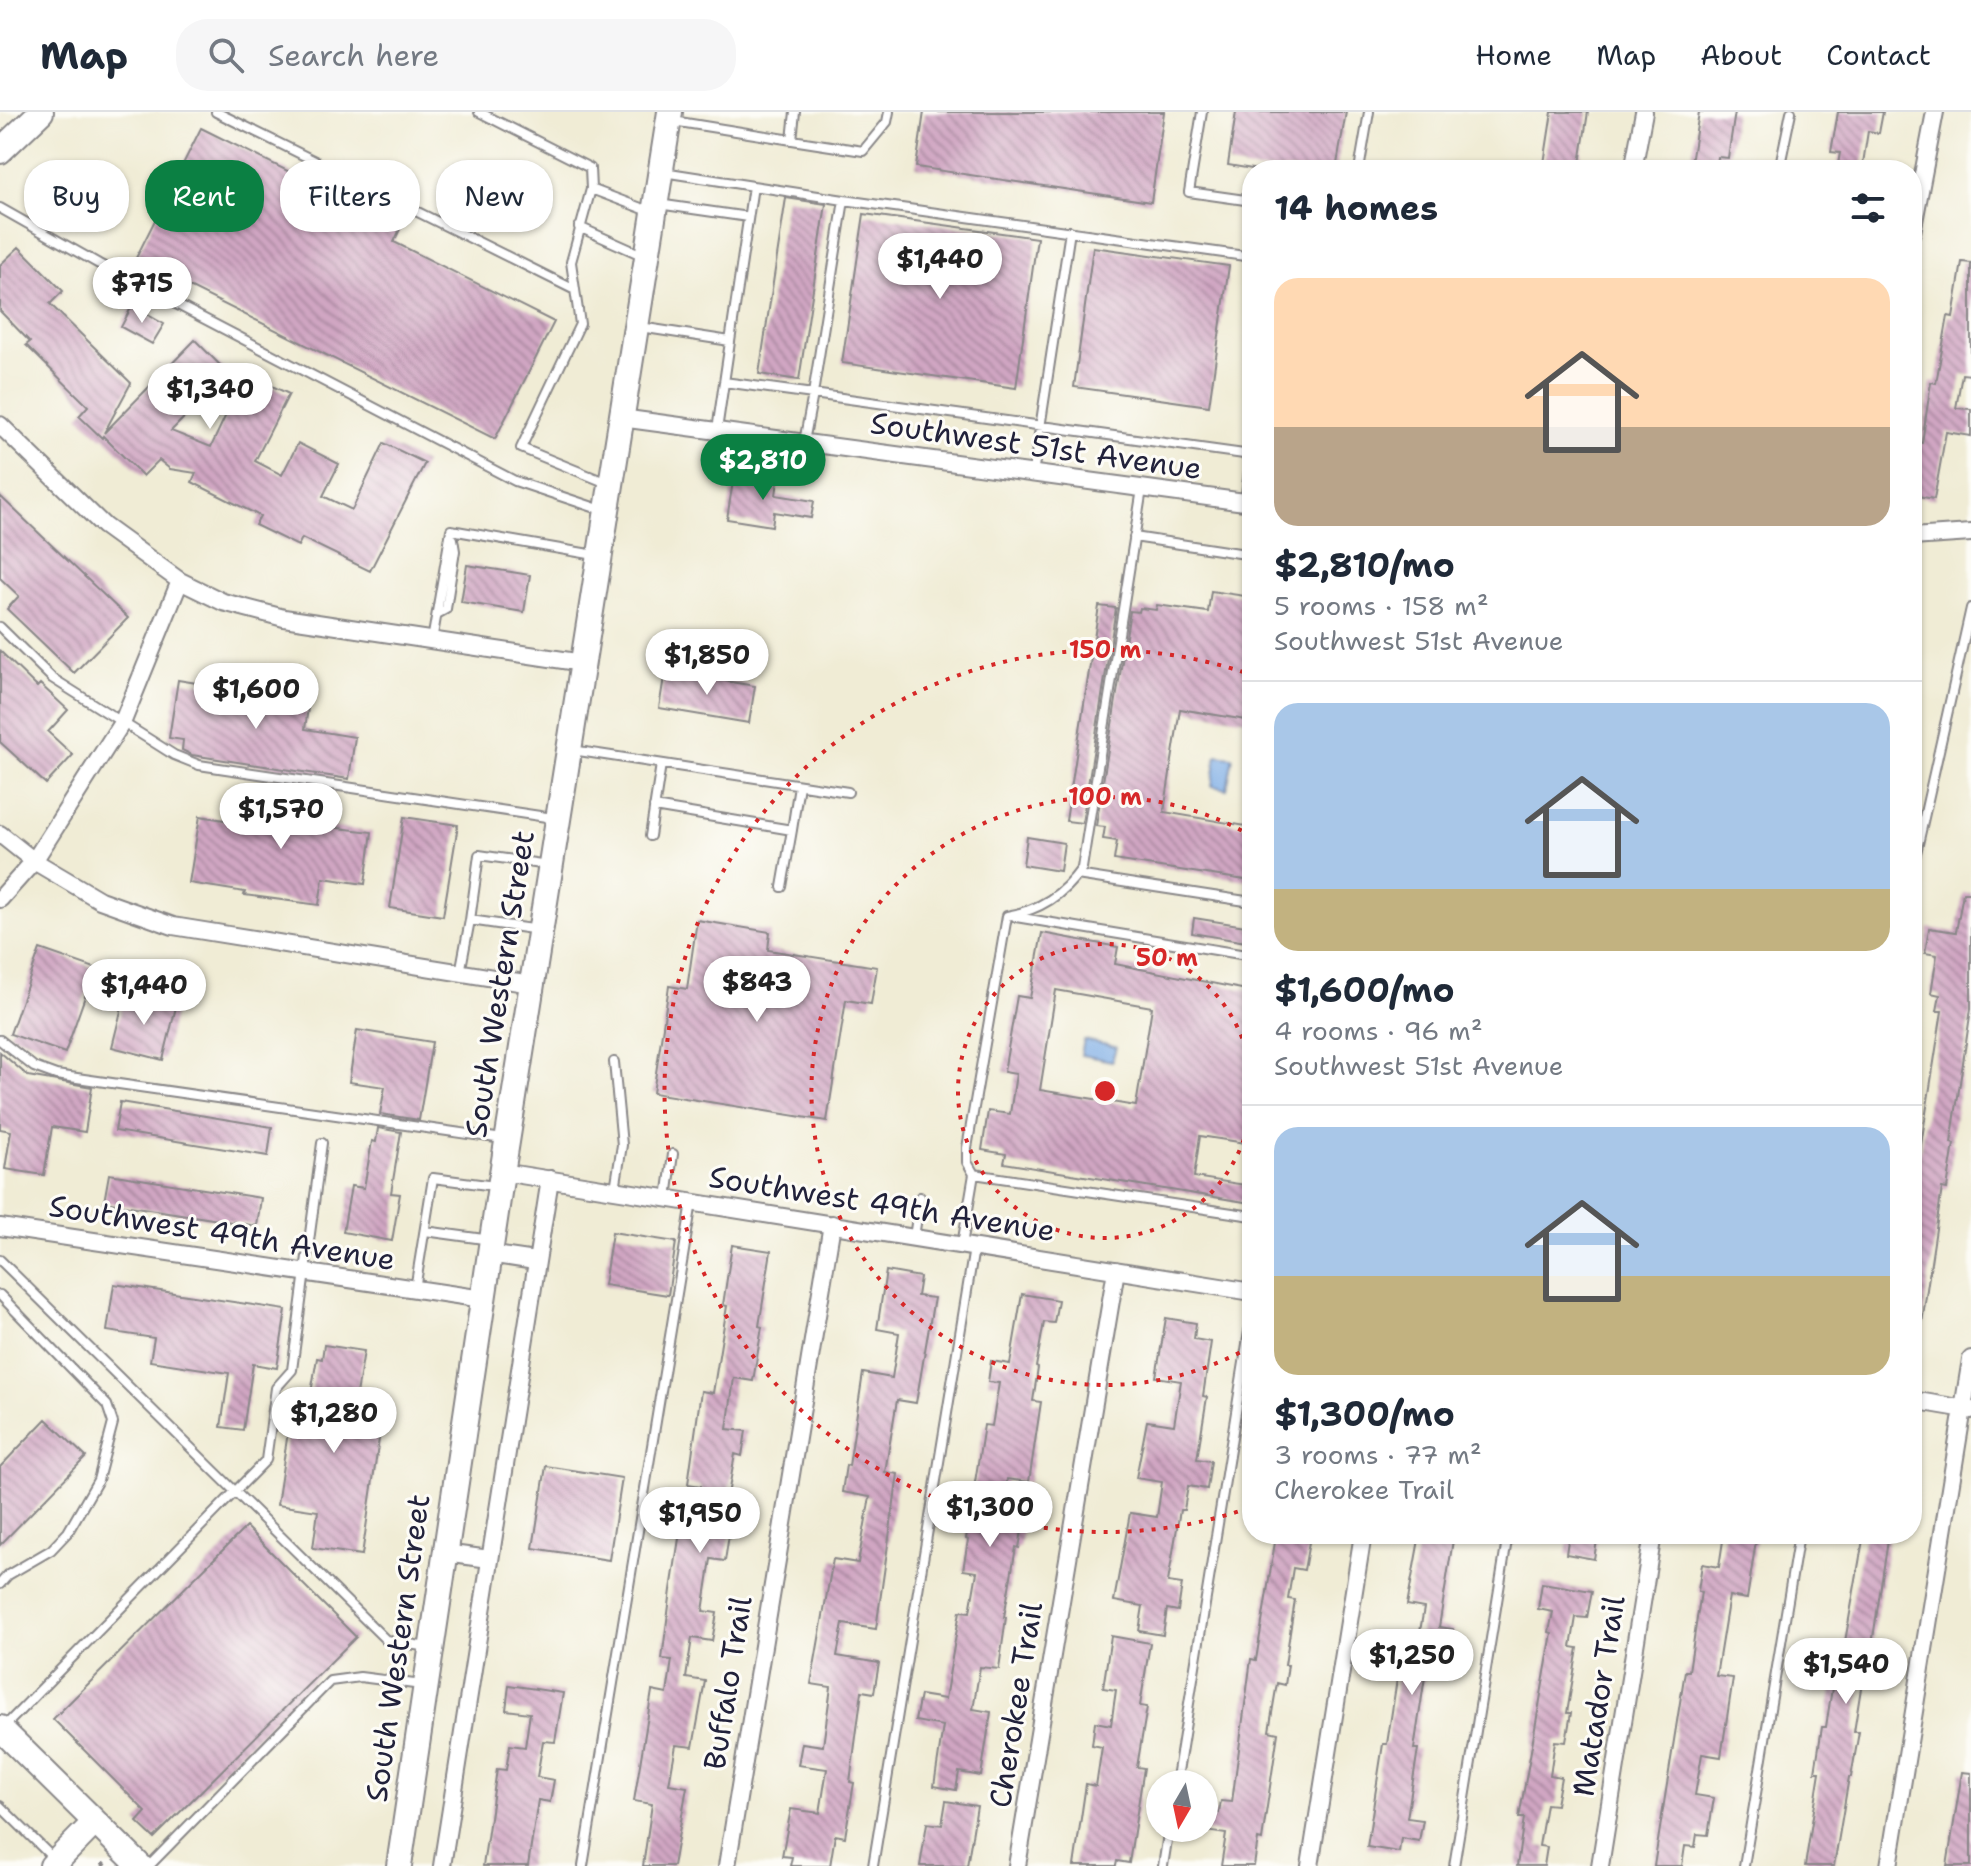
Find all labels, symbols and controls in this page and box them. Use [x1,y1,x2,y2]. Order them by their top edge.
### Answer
search box [176,19,736,91]
text: Map [40,30,128,81]
icon: search [204,33,248,77]
text: Search here [268,35,439,76]
text: Home [1475,36,1552,74]
text: Map [1596,36,1656,74]
text: About [1700,36,1782,74]
text: Contact [1826,36,1931,74]
chip: Buy [24,160,129,232]
chip: Rent [145,160,264,232]
chip: Filters [280,160,420,232]
chip: New [436,160,553,232]
text: 14 homes [1274,185,1438,231]
icon: filters [1846,186,1890,230]
pin: $1,440 [875,233,1005,301]
text: $1,440 [896,241,984,276]
pin: $715 [95,257,189,325]
text: $715 [111,265,173,300]
icon: home [1510,330,1654,474]
pin: $1,340 [145,363,275,431]
text: $1,340 [166,371,254,406]
street label: Southwest 51st Avenue [868,402,1204,489]
pin: $2,810 [698,434,828,502]
text: $2,810 [719,442,807,477]
text: $2,810/mo [1274,542,1455,588]
text: 5 rooms · 158 m² [1274,588,1489,623]
text: Southwest 51st Avenue [1274,623,1564,658]
pin: $1,850 [642,629,772,697]
text: 150 m [1069,634,1141,666]
text: $1,850 [664,637,750,672]
pin: $1,600 [191,663,321,731]
text: $1,600 [212,671,300,706]
icon: home [1510,755,1654,899]
text: 100 m [1068,781,1142,813]
pin: $1,570 [216,783,346,851]
text: $1,570 [238,791,324,826]
street label: South Western Street [455,827,544,1140]
text: 50 m [1136,942,1198,974]
pin: $843 [710,956,804,1024]
pin: $1,440 [79,959,209,1027]
text: $843 [722,964,793,999]
text: $1,440 [100,967,188,1002]
text: $1,600/mo [1274,967,1455,1013]
text: 4 rooms · 96 m² [1274,1013,1483,1048]
text: Southwest 51st Avenue [1274,1048,1564,1083]
centre of rings [1091,1077,1119,1105]
street label: Southwest 49th Avenue [706,1156,1058,1251]
icon: home [1510,1179,1654,1323]
street label: Southwest 49th Avenue [46,1185,398,1280]
pin: $1,280 [269,1387,399,1455]
text: $1,300/mo [1274,1391,1455,1437]
text: $1,280 [290,1395,378,1430]
text: 3 rooms · 77 m² [1274,1437,1482,1472]
text: Cherokee Trail [1274,1472,1454,1507]
pin: $1,300 [925,1481,1055,1549]
pin: $1,950 [635,1487,765,1555]
text: $1,300 [946,1489,1034,1524]
street label: South Western Street [356,1491,439,1804]
text: $1,950 [658,1495,742,1530]
street label: Buffalo Trail [694,1593,761,1773]
street label: Matador Trail [1562,1593,1635,1799]
street label: Cherokee Trail [979,1599,1052,1811]
pin: $1,250 [1347,1629,1477,1697]
text: $1,250 [1369,1637,1455,1672]
pin: $1,540 [1781,1638,1911,1706]
text: $1,540 [1802,1646,1890,1681]
north arrow [1146,1770,1218,1842]
map controls [1146,1770,1218,1842]

